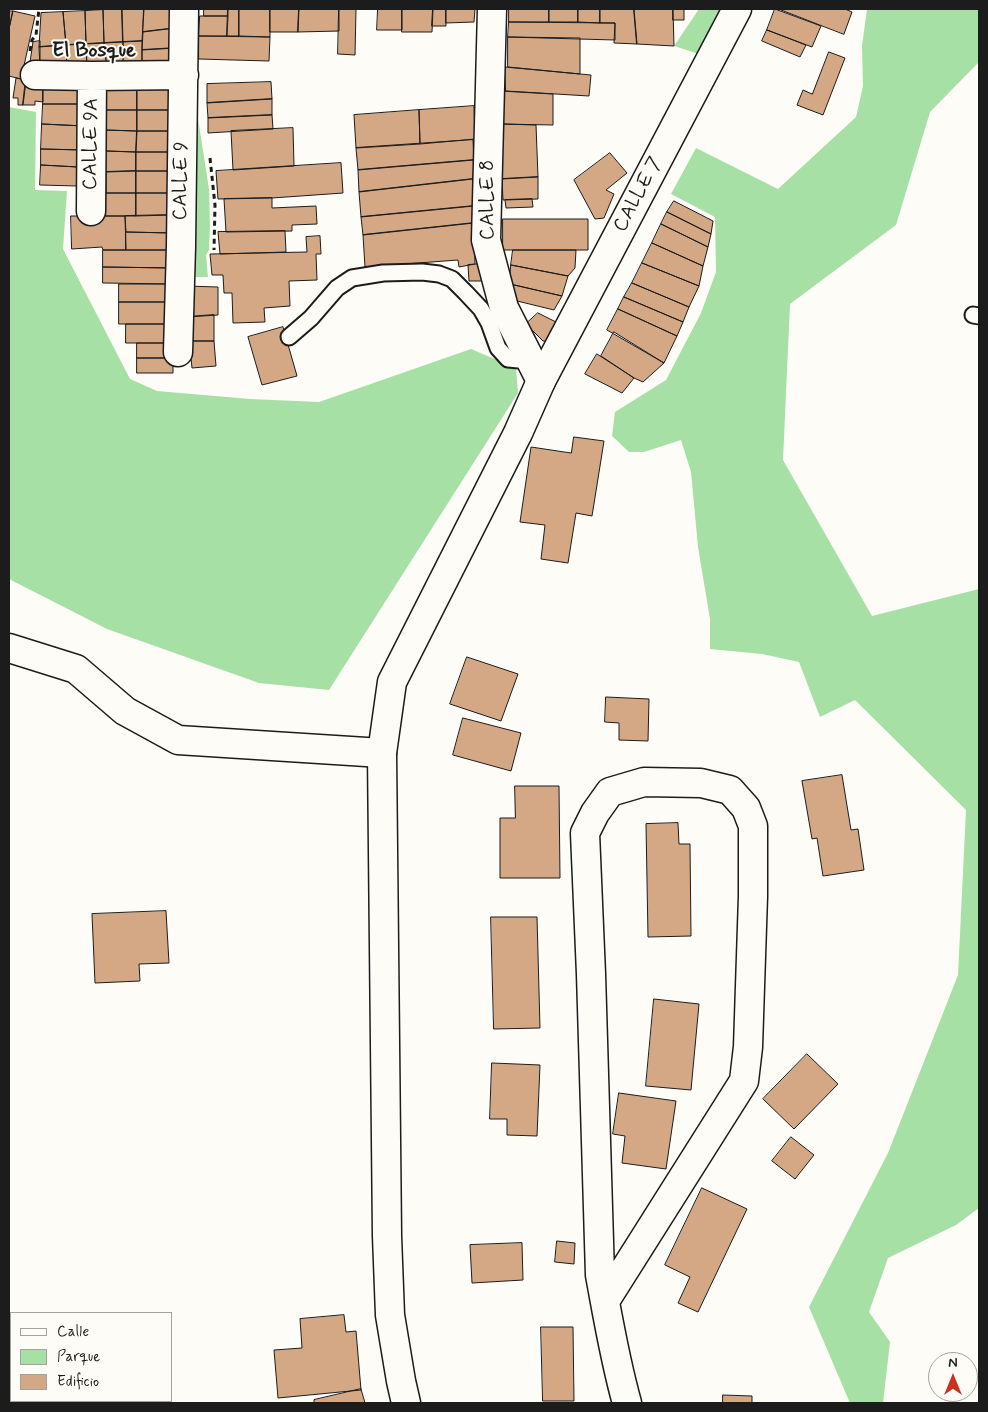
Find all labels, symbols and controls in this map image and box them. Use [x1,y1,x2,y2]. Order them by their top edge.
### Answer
district label: El Bosque [52,39,136,65]
street label: CALLE 9A [79,98,105,190]
street label: CALLE 9 [169,141,195,221]
street label: CALLE 7 [609,153,669,237]
street label: CALLE 8 [477,160,501,240]
legend [10,1312,172,1402]
text: Calle [57,1322,89,1342]
text: Parque [57,1347,100,1367]
north arrow [928,1352,978,1402]
text: N [948,1354,958,1372]
text: Edificio [57,1372,99,1392]

